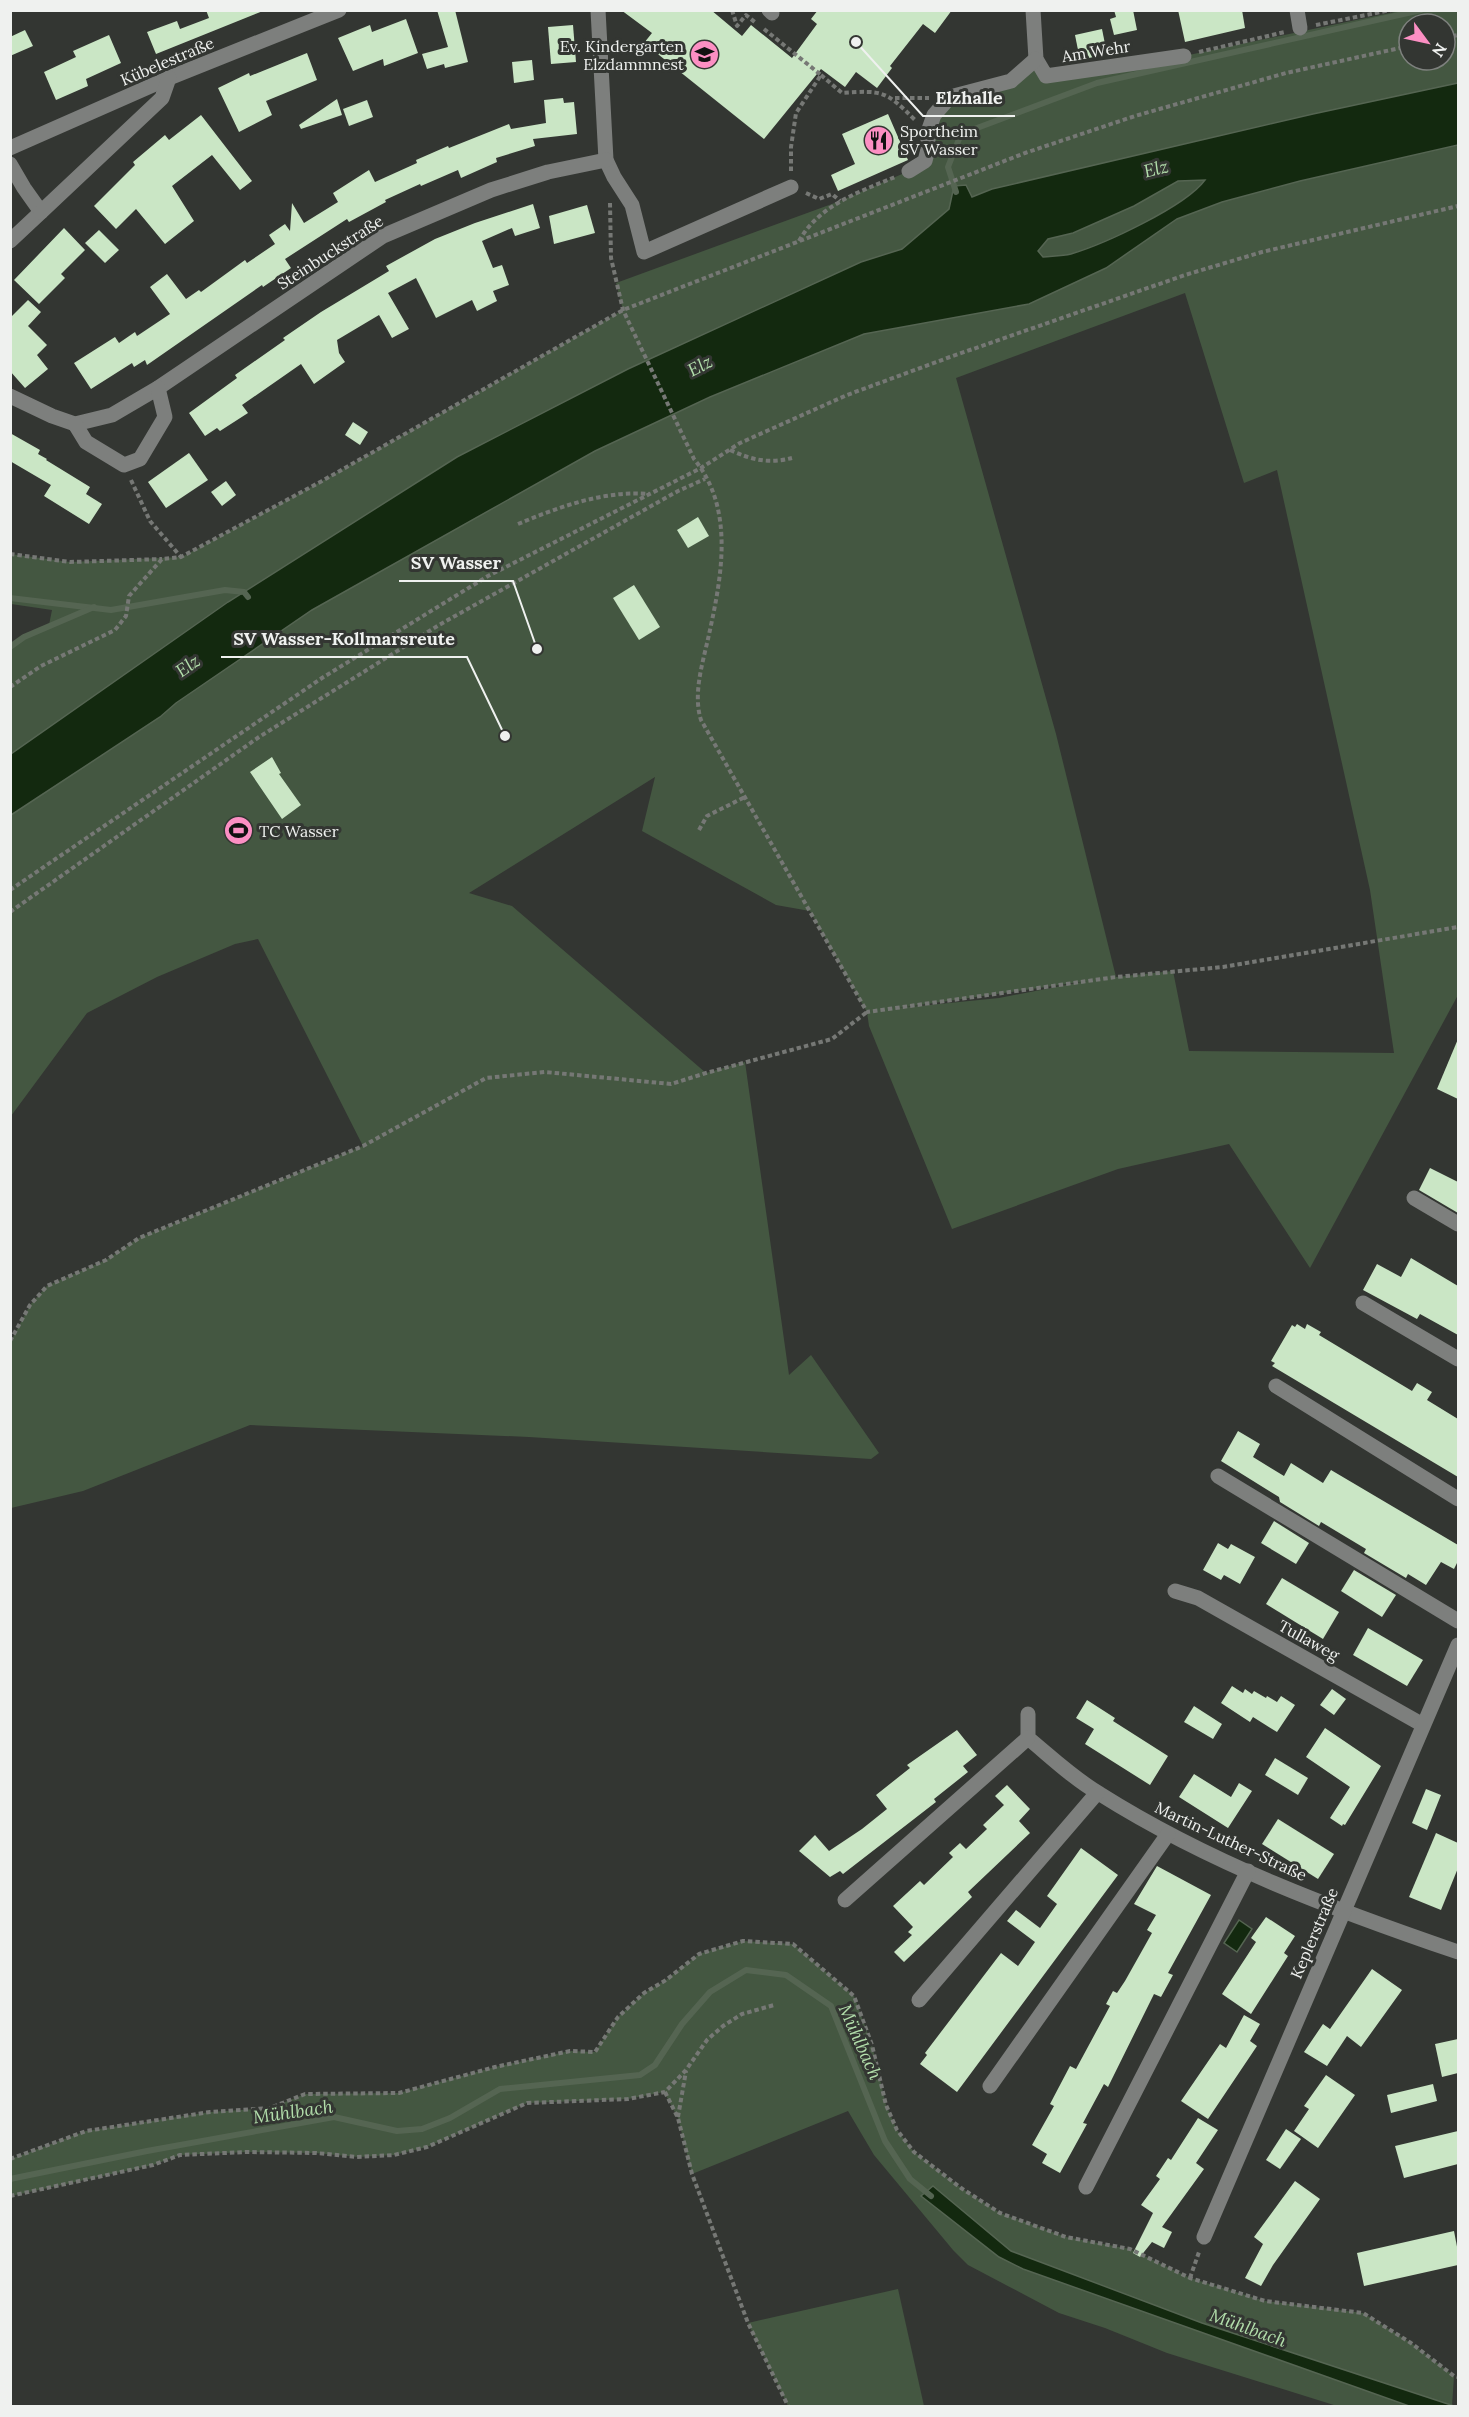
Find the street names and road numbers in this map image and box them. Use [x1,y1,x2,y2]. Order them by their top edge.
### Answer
street label: Kübelestraße [117,32,217,90]
street label: Am Wehr [1059,36,1132,66]
street label: Steinbuckstraße [273,210,387,294]
street label: Tullaweg [1275,1615,1344,1665]
street label: Martin-Luther-Straße [1152,1797,1310,1885]
street label: Keplerstraße [1286,1884,1342,1982]

